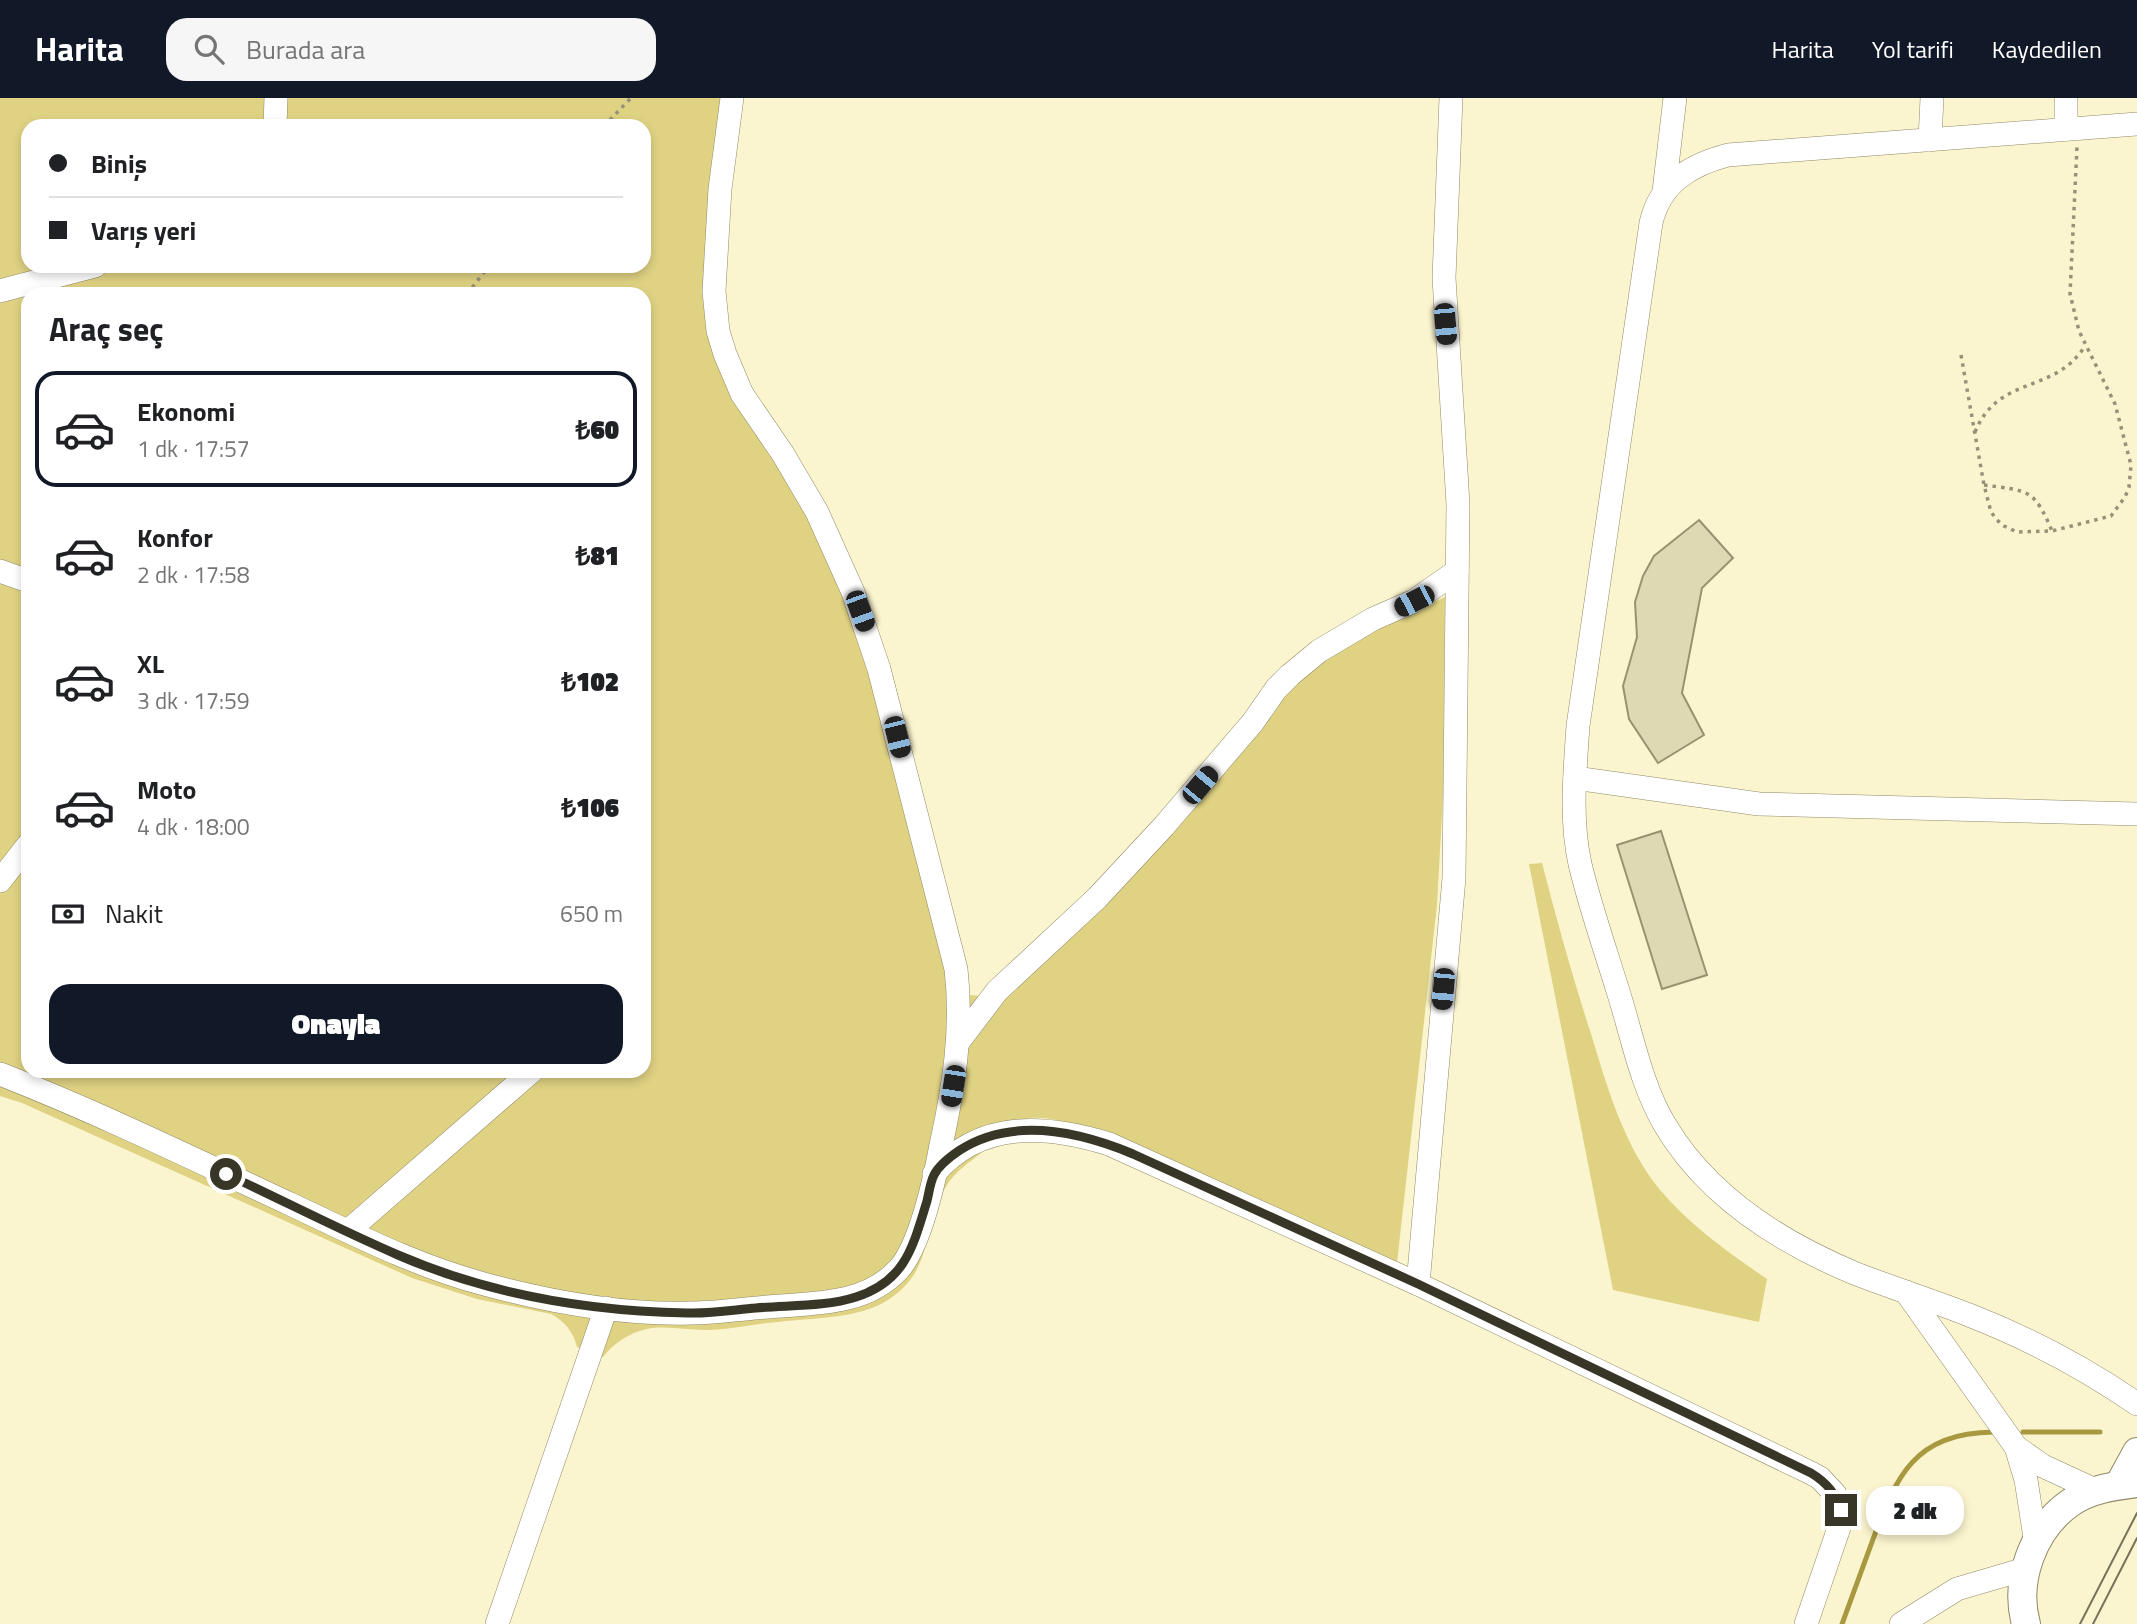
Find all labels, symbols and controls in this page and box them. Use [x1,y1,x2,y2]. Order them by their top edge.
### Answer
search box [166,18,656,81]
text: Harita [35,24,124,74]
icon: search [190,30,228,68]
text: Burada ara [246,30,365,69]
text: Harita [1772,31,1834,67]
text: Yol tarifi [1872,31,1954,67]
text: Kaydedilen [1992,31,2102,67]
text: Biniş [91,144,147,183]
text: Varış yeri [91,211,196,250]
car [1433,302,1458,346]
text: Araç seç [49,305,164,353]
text: Ekonomi [137,392,235,431]
icon: car [53,398,116,461]
text: ₺60 [576,410,619,449]
text: 1 dk · 17:57 [137,431,250,466]
text: Konfor [137,518,213,557]
icon: car [53,524,116,587]
text: ₺81 [576,536,619,575]
text: 2 dk · 17:58 [137,557,250,592]
car [1391,582,1438,620]
car [843,588,878,634]
text: XL [137,644,164,683]
icon: car [53,650,116,713]
text: ₺102 [561,662,619,701]
text: 3 dk · 17:59 [137,683,250,718]
car [882,714,913,760]
car [1179,762,1222,808]
text: Moto [137,770,196,809]
icon: car [53,776,116,839]
text: ₺106 [561,788,619,827]
text: 4 dk · 18:00 [137,809,250,844]
text: Nakit [105,894,163,933]
icon: cash [49,895,87,933]
text: 650 m [560,896,623,931]
car [1431,967,1456,1011]
button: Onayla [49,984,623,1064]
car [940,1064,967,1108]
route start [210,1158,242,1190]
callout: 2 dk [1866,1486,1964,1534]
text: 2 dk [1893,1493,1937,1528]
route end [1825,1494,1857,1526]

